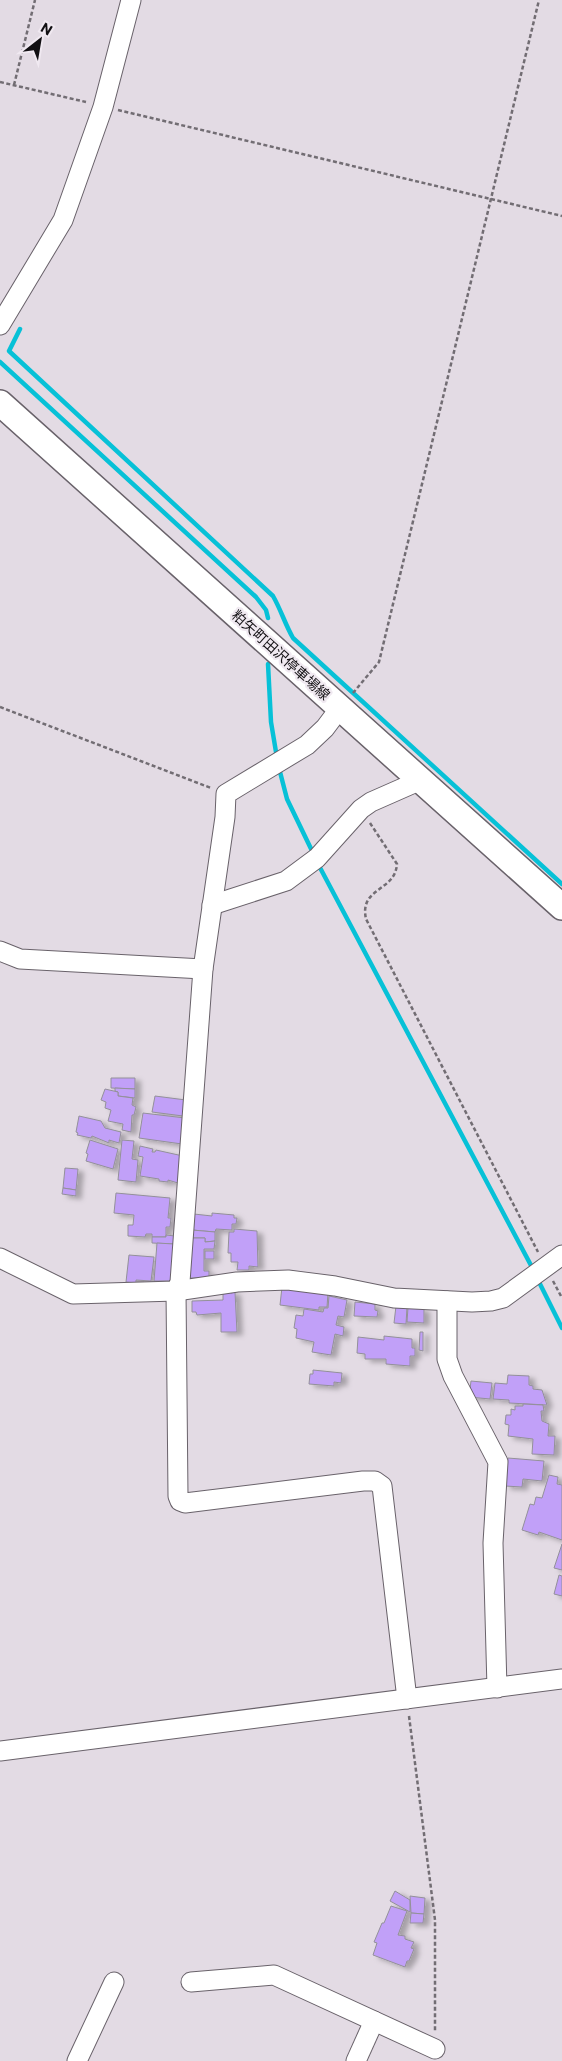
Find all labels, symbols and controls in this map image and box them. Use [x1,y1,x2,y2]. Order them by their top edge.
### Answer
north arrow [15,15,65,65]
text: N [38,18,56,38]
street label: 粕矢町田沢停車場線 [229,606,334,703]

